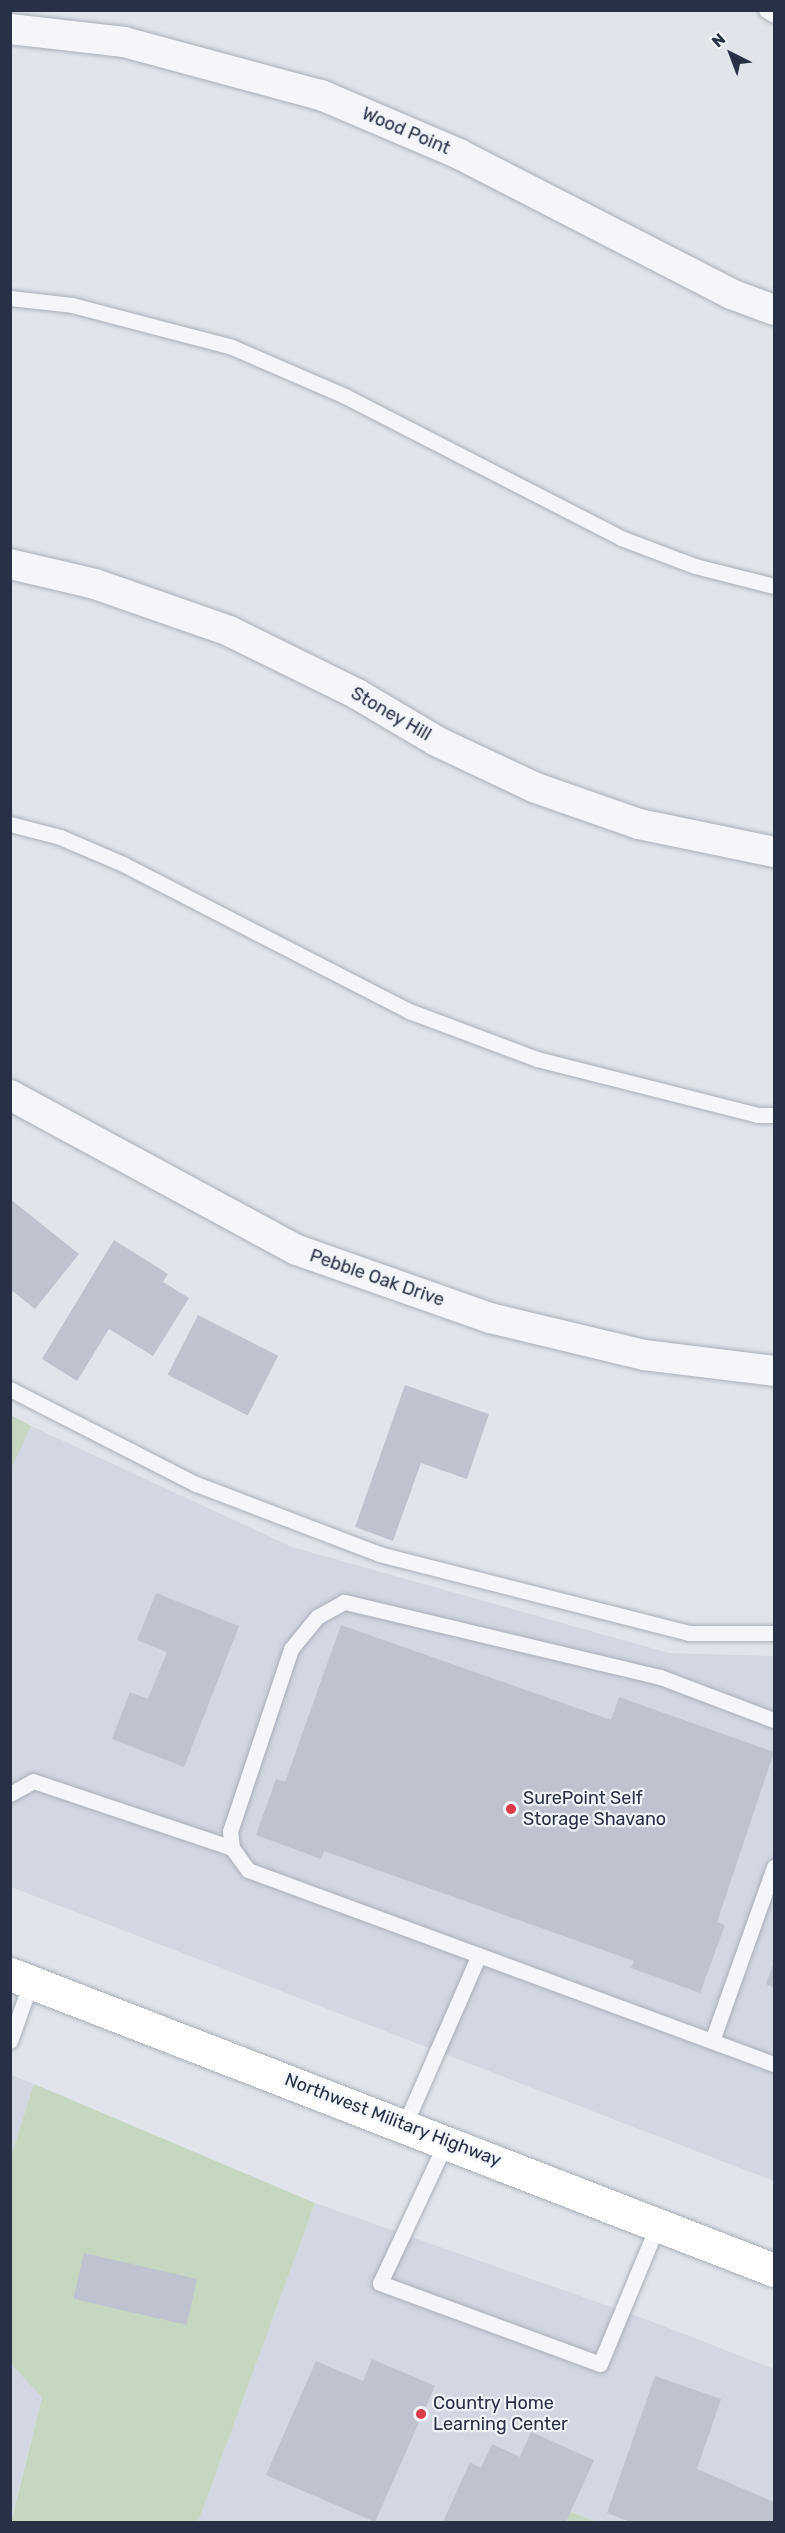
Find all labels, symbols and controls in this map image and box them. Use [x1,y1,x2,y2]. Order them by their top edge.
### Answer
north arrow [701,24,761,84]
text: N [708,29,729,51]
street label: Wood Point [359,103,453,159]
street label: Stoney Hill [347,682,435,746]
street label: Pebble Oak Drive [307,1245,447,1311]
place label: SurePoint Self Storage Shavano [523,1788,666,1830]
marker: SurePoint Self Storage Shavano [504,1802,518,1816]
street label: Northwest Military Highway [281,2069,505,2171]
place label: Country Home Learning Center [433,2393,568,2436]
marker: Country Home Learning Center [414,2407,428,2421]

